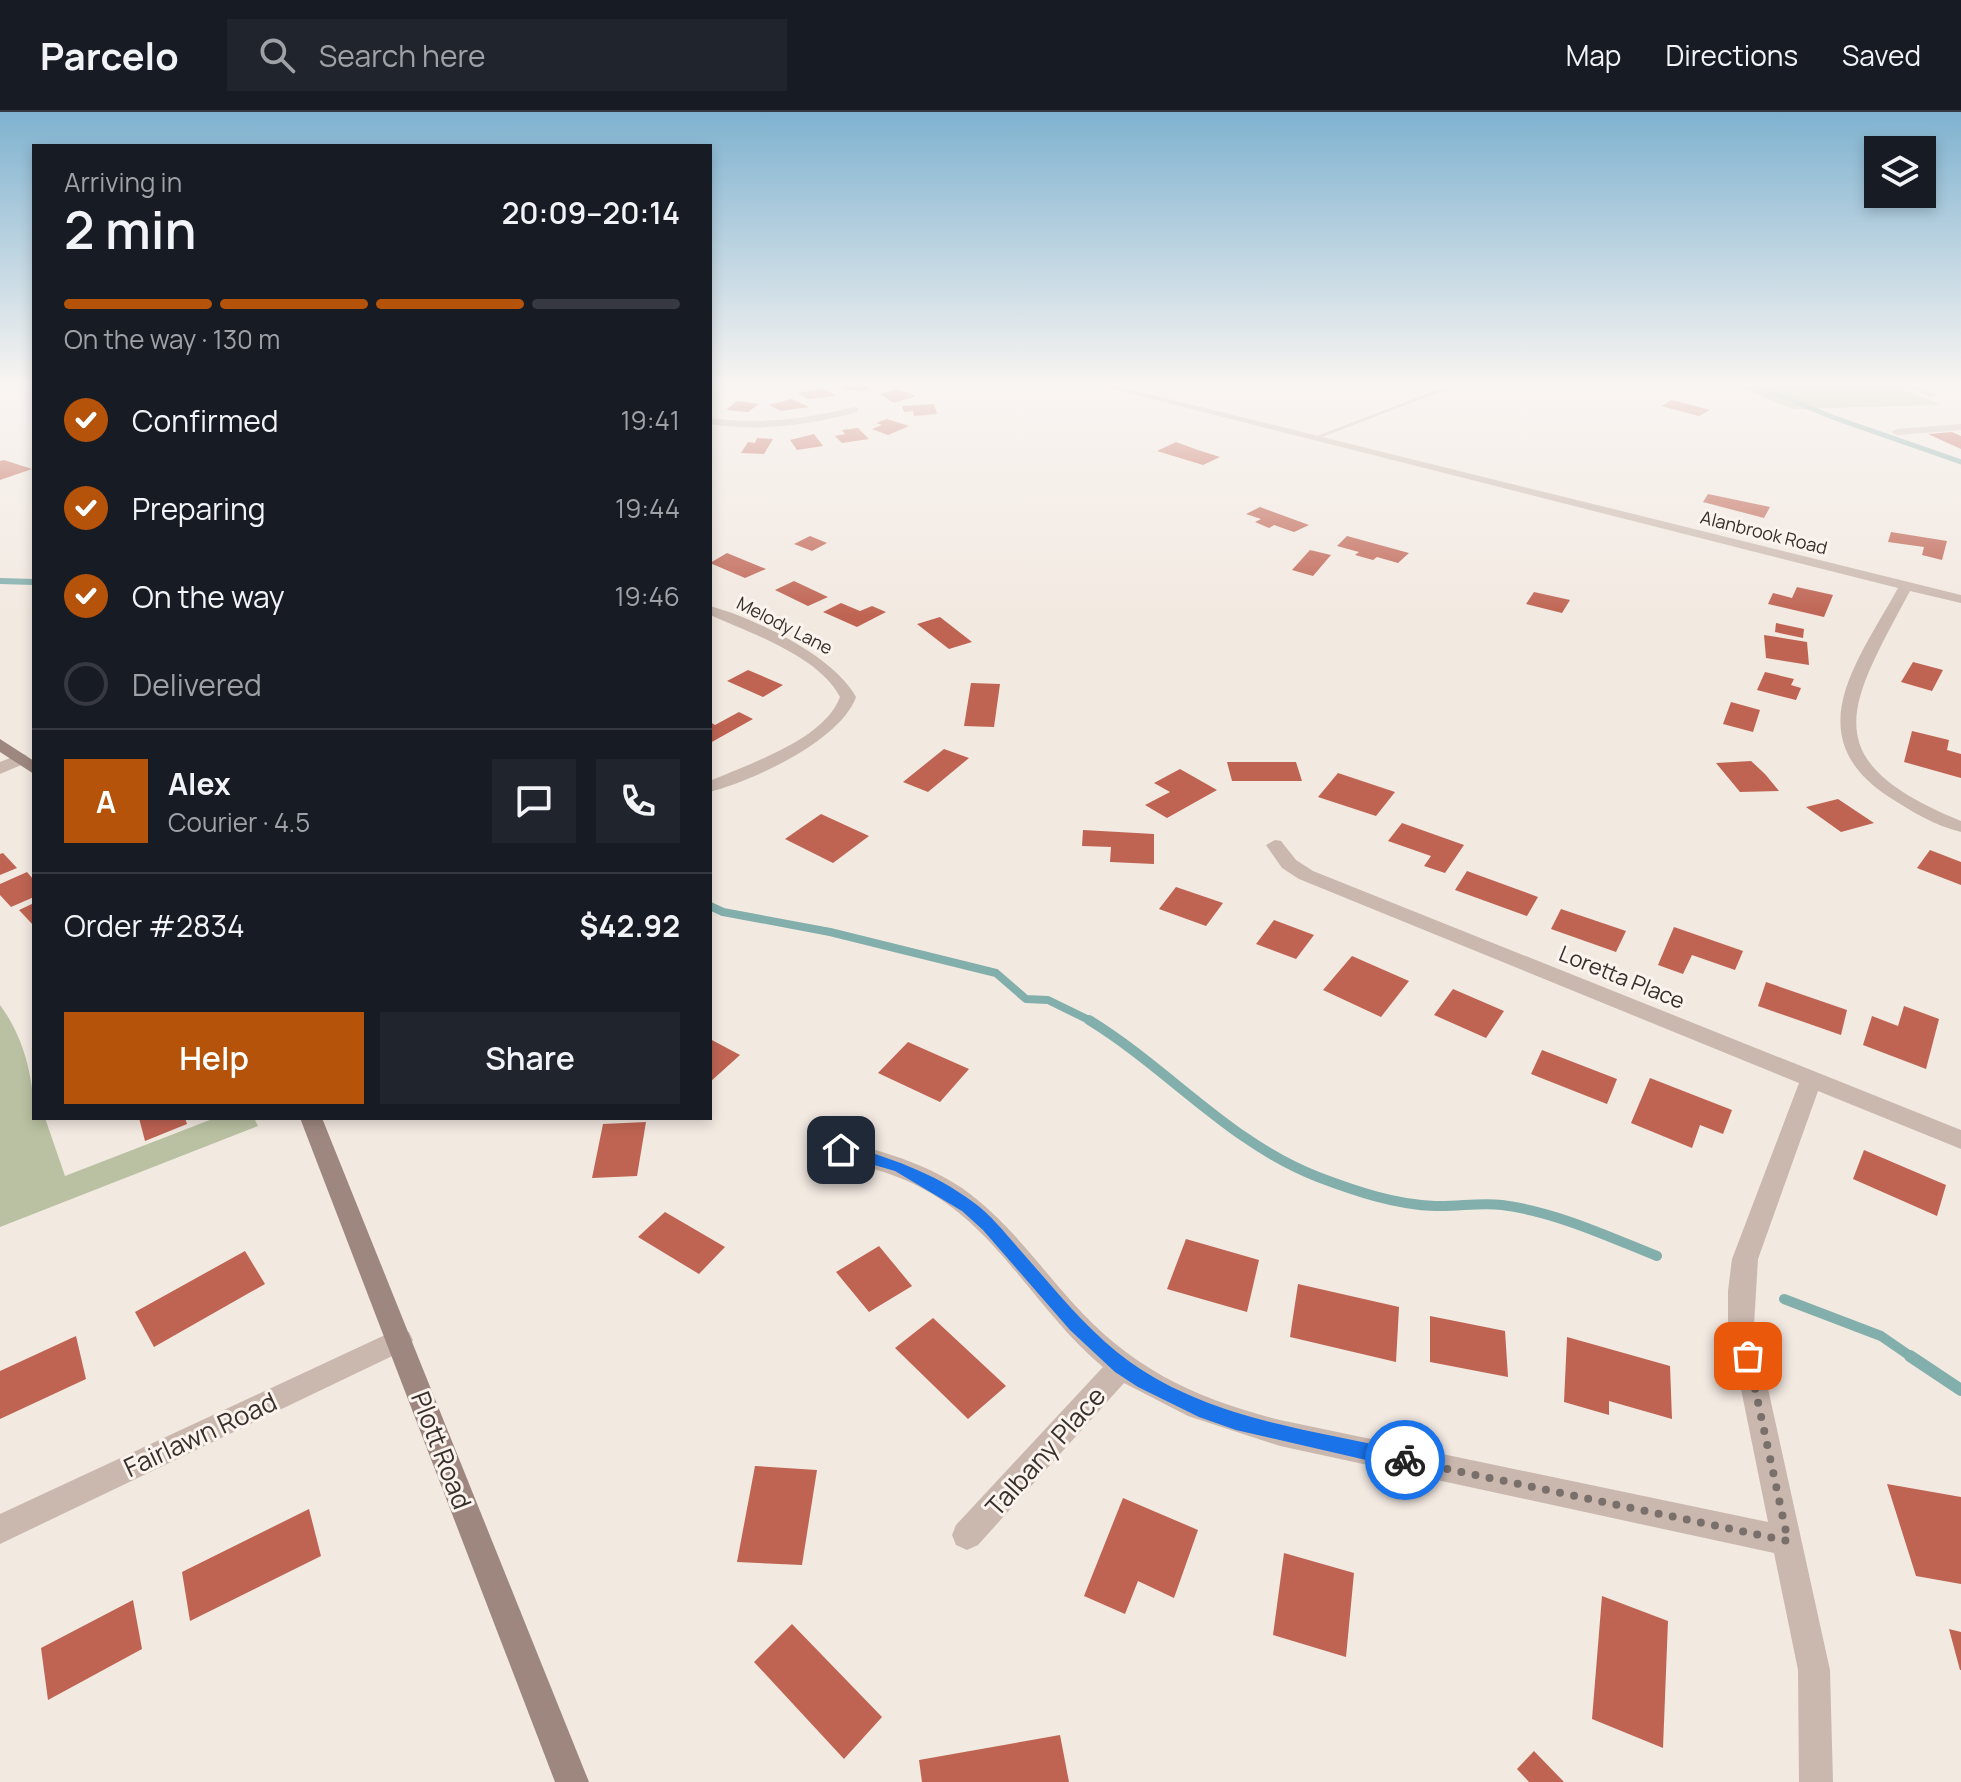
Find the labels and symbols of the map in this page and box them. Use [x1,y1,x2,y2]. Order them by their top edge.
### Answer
street label: Alanbrook Road [1698,505,1830,559]
street label: Melody Lane [733,591,837,659]
street label: Loretta Place [1555,938,1689,1016]
pin [807,1116,875,1184]
pin [1714,1322,1782,1390]
street label: Talbany Place [977,1378,1113,1524]
street label: Fairlawn Road [118,1383,282,1485]
street label: Plott Road [403,1386,481,1514]
courier [1365,1420,1445,1500]

